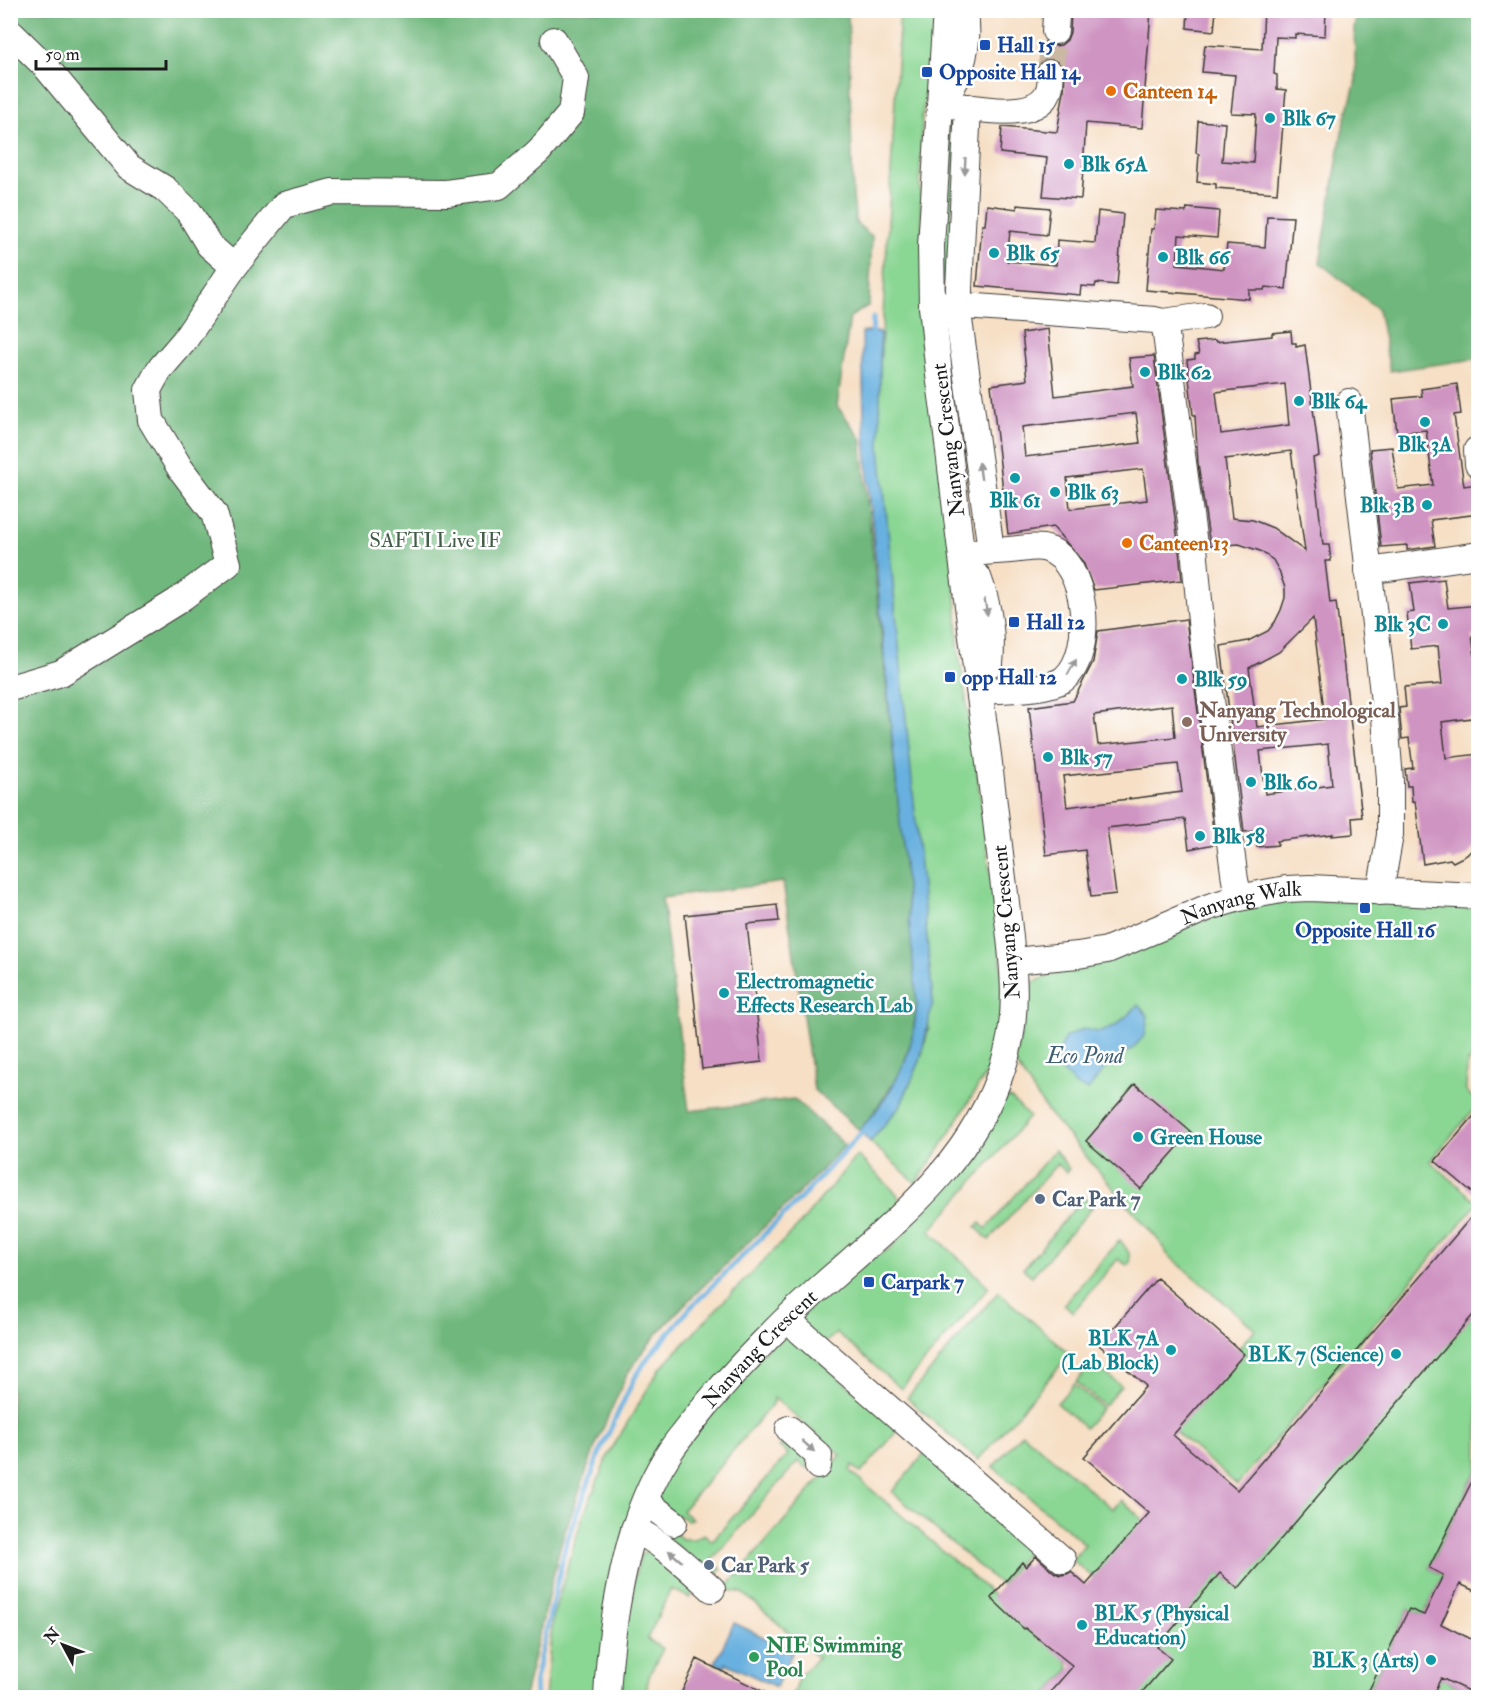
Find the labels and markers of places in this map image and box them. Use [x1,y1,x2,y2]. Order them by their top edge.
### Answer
place label: Hall 15 [997,32,1055,59]
marker: Hall 15 [978,38,992,52]
place label: Opposite Hall 14 [939,59,1082,86]
marker: Opposite Hall 14 [920,65,934,79]
place label: Canteen 14 [1123,78,1218,105]
marker: Canteen 14 [1104,84,1118,98]
place label: Blk 67 [1282,105,1336,132]
marker: Blk 67 [1263,111,1277,125]
place label: Blk 65A [1081,151,1148,178]
marker: Blk 65A [1062,157,1076,171]
place label: Blk 65 [1006,240,1060,267]
place label: Blk 66 [1175,244,1231,271]
marker: Blk 65 [987,246,1001,260]
marker: Blk 66 [1156,250,1170,264]
place label: Blk 62 [1157,359,1212,386]
marker: Blk 62 [1138,365,1152,379]
place label: Blk 64 [1311,388,1368,415]
marker: Blk 64 [1292,394,1306,408]
marker: Blk 3A [1418,415,1432,429]
place label: Blk 3A [1398,431,1453,458]
marker: Blk 61 [1008,471,1022,485]
place label: Blk 63 [1067,479,1119,506]
marker: Blk 63 [1048,485,1062,499]
place label: Blk 61 [989,487,1041,514]
place label: Blk 3B [1360,492,1415,519]
marker: Blk 3B [1420,498,1434,512]
place label: Canteen 13 [1139,530,1229,557]
marker: Canteen 13 [1120,536,1134,550]
place label: Hall 12 [1026,609,1086,636]
place label: Blk 3C [1374,611,1431,638]
marker: Hall 12 [1007,615,1021,629]
marker: Blk 3C [1436,617,1450,631]
place label: opp Hall 12 [962,664,1057,691]
place label: Blk 59 [1194,666,1248,693]
marker: opp Hall 12 [943,670,957,684]
marker: Blk 59 [1175,672,1189,686]
place label: Nanyang Technological University [1198,697,1396,748]
marker: Nanyang Technological University [1180,715,1194,729]
place label: Blk 57 [1060,744,1113,771]
marker: Blk 57 [1041,750,1055,764]
place label: Blk 60 [1263,769,1318,796]
marker: Blk 60 [1244,775,1258,789]
place label: Blk 58 [1212,823,1265,850]
marker: Blk 58 [1193,829,1207,843]
marker: Opposite Hall 16 [1358,901,1372,915]
place label: Opposite Hall 16 [1295,917,1436,944]
place label: Electromagnetic Effects Research Lab [736,968,914,1019]
marker: Electromagnetic Effects Research Lab [717,986,731,1000]
place label: Green House [1150,1124,1262,1151]
marker: Green House [1131,1130,1145,1144]
place label: Car Park 7 [1052,1186,1141,1213]
marker: Car Park 7 [1033,1192,1047,1206]
place label: Carpark 7 [881,1269,964,1296]
marker: Carpark 7 [862,1275,876,1289]
place label: BLK 7A (Lab Block) [1061,1325,1160,1376]
place label: BLK 7 (Science) [1248,1341,1384,1368]
marker: BLK 7A (Lab Block) [1164,1343,1178,1357]
marker: BLK 7 (Science) [1389,1347,1403,1361]
place label: Car Park 5 [721,1552,810,1579]
marker: Car Park 5 [702,1558,716,1572]
place label: BLK 5 (Physical Education) [1094,1600,1230,1651]
marker: BLK 5 (Physical Education) [1075,1618,1089,1632]
place label: NIE Swimming Pool [765,1632,903,1683]
place label: BLK 3 (Arts) [1312,1647,1419,1674]
marker: NIE Swimming Pool [747,1650,761,1664]
marker: BLK 3 (Arts) [1424,1653,1438,1667]

